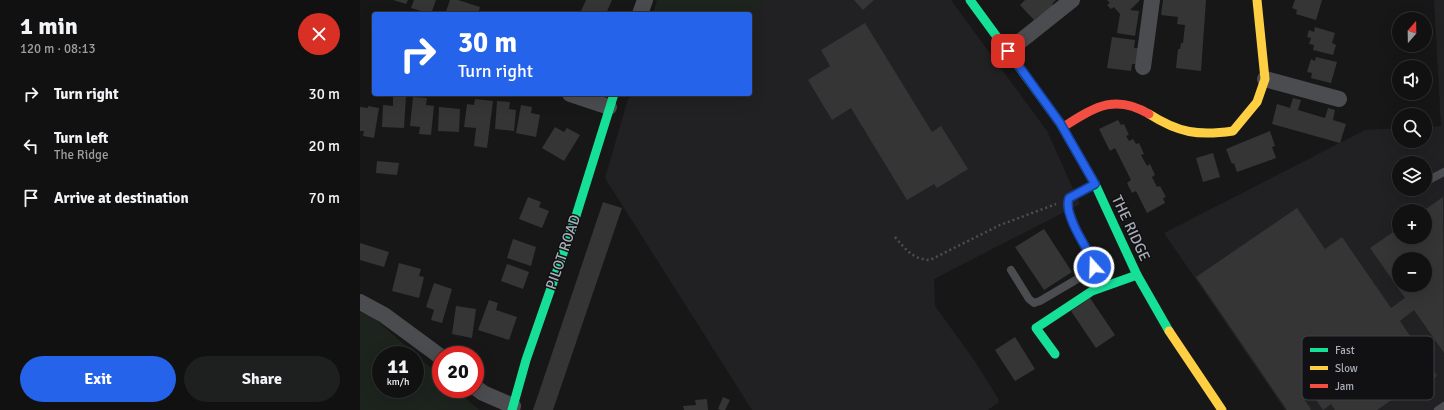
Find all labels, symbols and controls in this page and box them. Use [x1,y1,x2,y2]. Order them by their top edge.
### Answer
text: 1 min [20,11,78,41]
north arrow [1392,12,1432,52]
map controls [1392,12,1432,292]
button: close [298,13,340,55]
text: 30 m [458,26,517,60]
icon: right [392,28,444,80]
pin [991,34,1025,68]
icon: arrive [997,40,1019,62]
text: 120 m · 08:13 [20,41,96,57]
text: Turn right [458,60,533,82]
button: sound [1392,60,1432,100]
icon: right [20,83,42,105]
text: Turn right [54,85,119,103]
text: 30 m [309,85,340,103]
button: search [1392,108,1432,148]
text: Turn left [54,129,108,147]
icon: left [20,135,42,157]
text: 20 m [309,137,340,155]
text: The Ridge [54,147,108,163]
button: layers [1392,156,1432,196]
icon: arrive [20,187,42,209]
text: Arrive at destination [54,189,189,207]
text: 70 m [309,189,340,207]
street label: THE RIDGE [1108,192,1154,264]
button: + [1392,204,1432,244]
street label: PILOT ROAD [542,212,584,292]
position arrow [1073,246,1115,288]
button: − [1392,252,1432,292]
legend [1302,336,1434,400]
text: Fast [1335,344,1355,357]
speed limit sign: 20 [432,346,484,398]
text: 11 [387,354,409,379]
button: Exit [20,356,176,402]
button: Share [184,356,340,402]
text: Slow [1335,362,1358,375]
text: km/h [387,376,409,388]
text: Jam [1335,380,1354,393]

